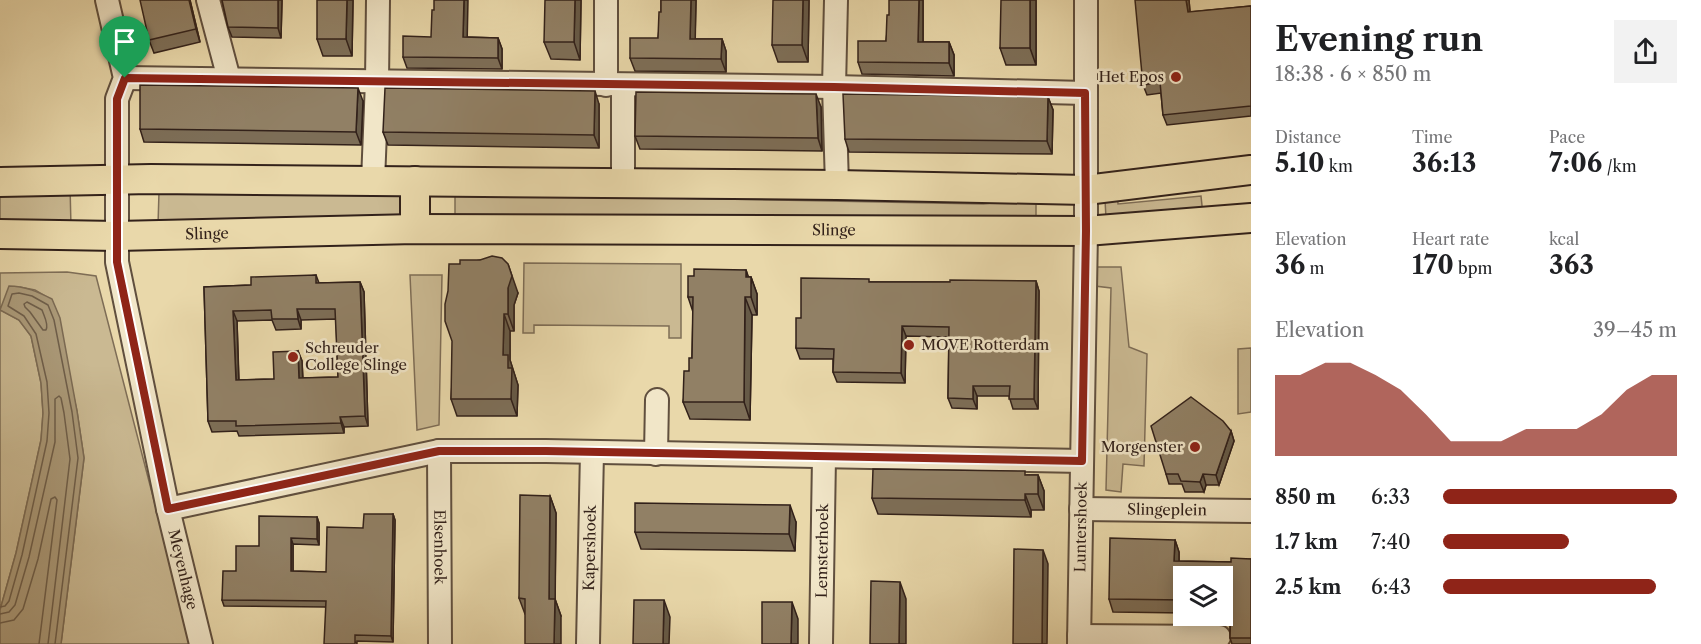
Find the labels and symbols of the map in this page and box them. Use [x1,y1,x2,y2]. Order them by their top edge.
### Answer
pin [99,16,150,78]
place label: Het Epos [1098,67,1164,86]
marker: Het Epos [1169,70,1183,84]
street label: Slinge [812,220,856,239]
street label: Slinge [185,223,229,243]
place label: MOVE Rotterdam [921,335,1049,354]
place label: Schreuder College Slinge [305,338,407,374]
marker: MOVE Rotterdam [902,338,916,352]
marker: Schreuder College Slinge [286,350,300,364]
place label: Morgenster [1101,437,1184,456]
marker: Morgenster [1188,440,1202,454]
street label: Luntershoek [1070,480,1091,573]
street label: Slingeplein [1127,500,1208,519]
street label: Lemsterhoek [812,502,832,598]
street label: Kapershoek [579,504,600,591]
street label: Elsenhoek [430,510,450,586]
street label: Meyenhage [164,527,202,612]

